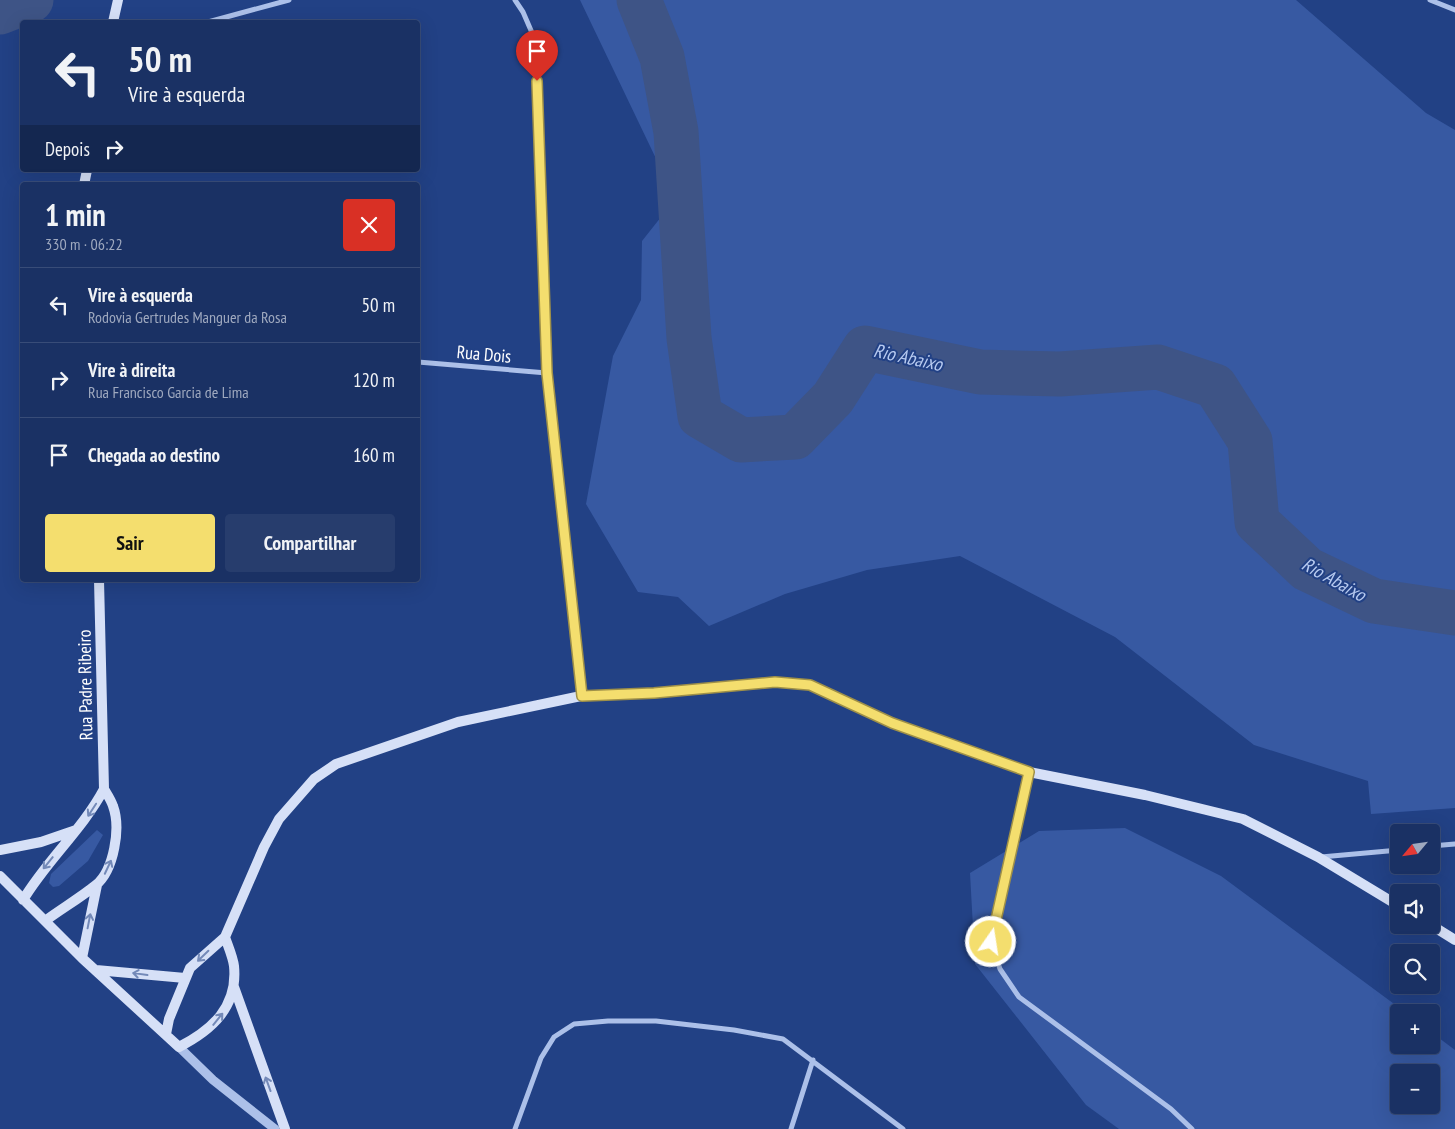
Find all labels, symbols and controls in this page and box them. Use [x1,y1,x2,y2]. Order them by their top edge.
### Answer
pin [516,30,558,81]
text: 50 m [128,36,192,82]
icon: arrive [523,37,551,65]
icon: left [45,40,110,105]
text: Vire à esquerda [128,80,245,108]
icon: right [100,135,128,163]
text: Depois [45,137,90,161]
text: 1 min [45,195,106,234]
button: close [343,199,395,251]
text: 330 m · 06:22 [45,234,123,254]
text: Vire à esquerda [88,283,193,307]
icon: left [45,291,73,319]
text: 50 m [362,293,395,317]
text: Rodovia Gertrudes Manguer da Rosa [88,307,287,327]
water label: Rio Abaixo [871,338,946,376]
street label: Rua Dois [456,340,512,368]
text: Vire à direita [88,358,175,382]
icon: right [45,366,73,394]
text: 120 m [353,368,395,392]
text: Rua Francisco Garcia de Lima [88,382,249,402]
icon: arrive [45,441,73,469]
text: Chegada ao destino [88,443,220,467]
text: 160 m [353,443,395,467]
button: Sair [45,514,215,572]
button: Compartilhar [225,514,395,572]
water label: Rio Abaixo [1298,552,1372,607]
street label: Rua Padre Ribeiro [73,629,97,741]
one-way arrow [86,803,97,817]
north arrow [1390,824,1440,874]
map controls [1390,824,1440,1114]
one-way arrow [42,856,53,869]
one-way arrow [103,860,113,875]
button: sound [1390,884,1440,934]
one-way arrow [84,914,94,930]
position arrow [964,915,1016,967]
button: search [1390,944,1440,994]
one-way arrow [197,949,209,962]
one-way arrow [133,969,149,979]
button: + [1390,1004,1440,1054]
one-way arrow [212,1013,223,1026]
button: − [1390,1064,1440,1114]
one-way arrow [263,1076,272,1092]

